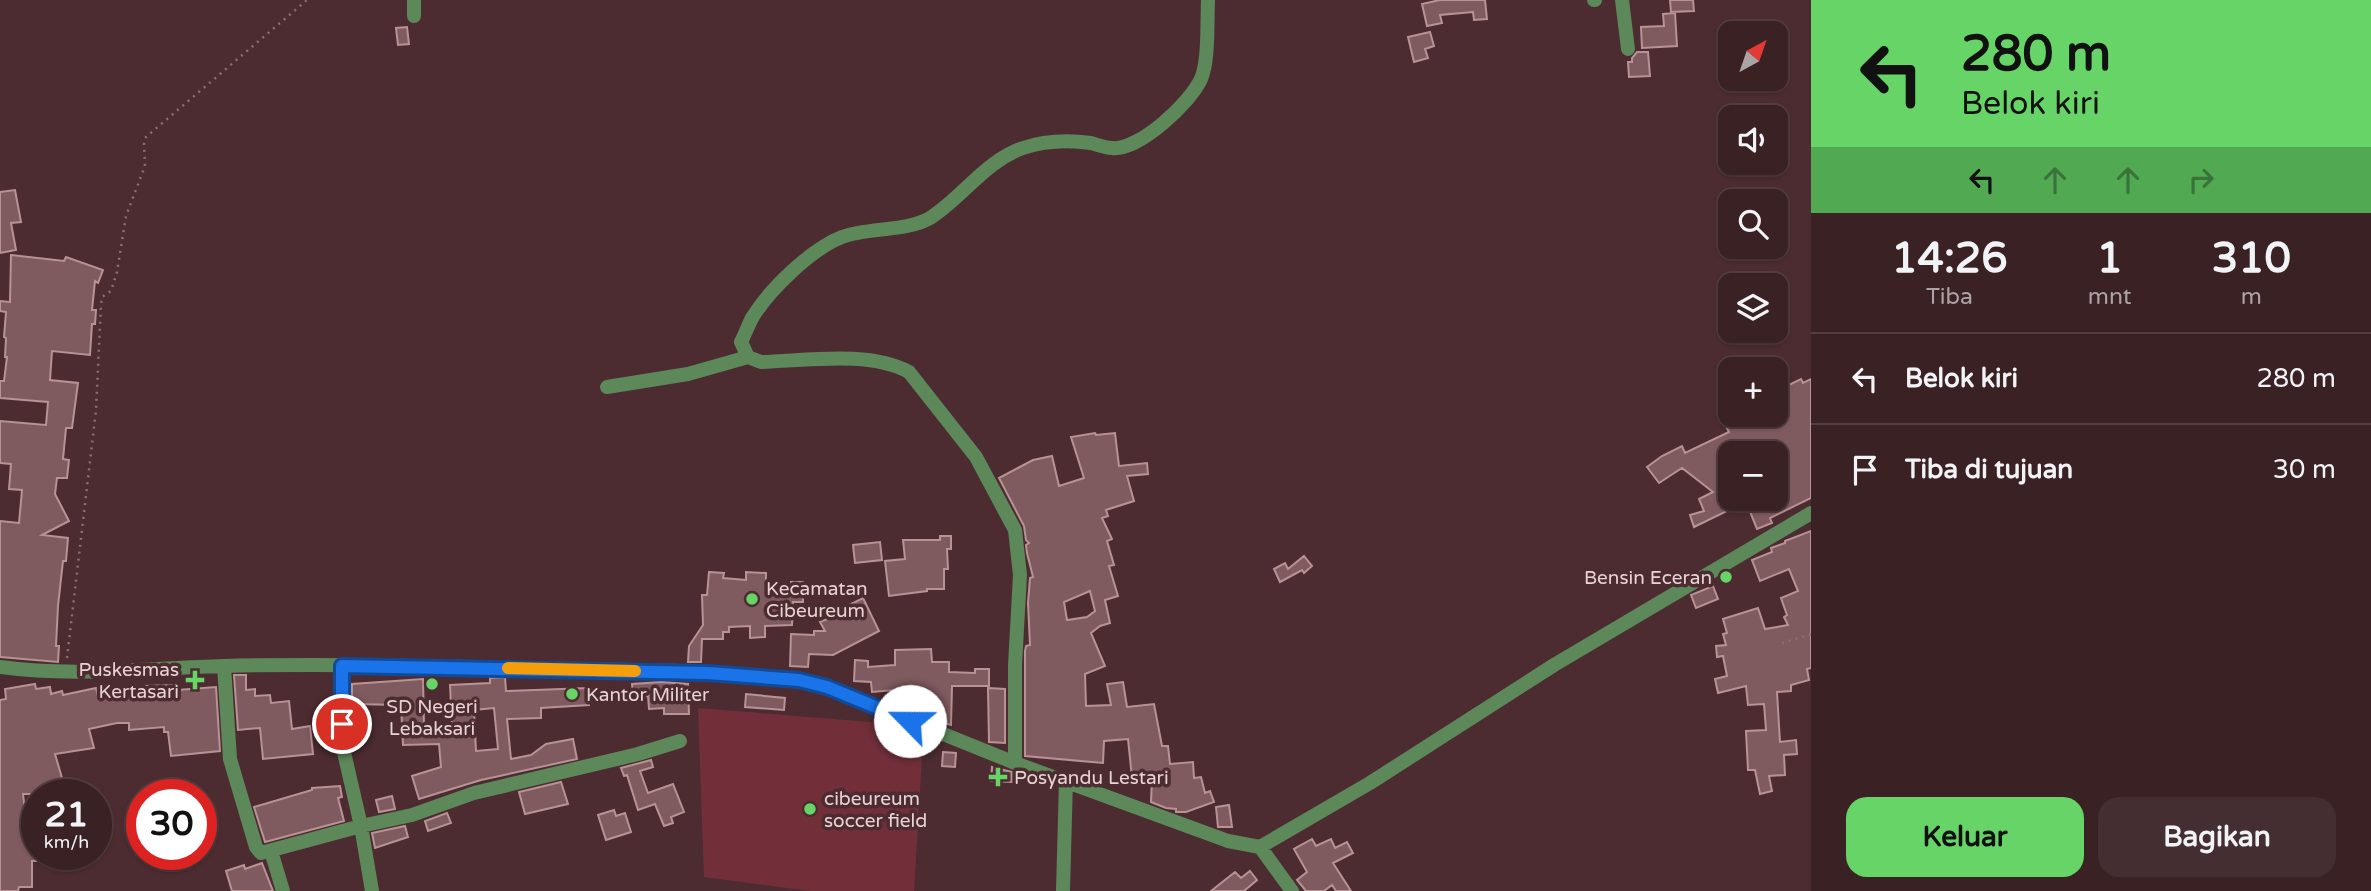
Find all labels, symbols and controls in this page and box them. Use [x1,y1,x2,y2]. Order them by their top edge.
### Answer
north arrow [1718,21,1788,91]
map controls [1718,21,1788,511]
text: 280 m [1961,25,2111,84]
icon: left [1846,28,1937,119]
text: Belok kiri [1961,85,2100,123]
button: sound [1718,105,1788,175]
icon: left [1963,161,2001,199]
icon: ahead [2036,161,2074,199]
icon: ahead [2109,161,2147,199]
icon: right [2182,161,2220,199]
button: search [1718,189,1788,259]
text: 14:26 [1891,233,2008,284]
text: 1 [2096,233,2123,284]
text: 310 [2212,233,2291,284]
button: layers [1718,273,1788,343]
text: Tiba [1926,283,1973,311]
text: mnt [2088,283,2131,311]
text: m [2241,283,2262,311]
button: + [1718,357,1788,427]
icon: left [1846,360,1884,398]
text: Belok kiri [1905,363,2018,394]
text: 280 m [2256,363,2336,394]
button: − [1718,441,1788,511]
icon: arrive [1846,451,1884,489]
text: Tiba di tujuan [1905,454,2073,485]
text: 30 m [2273,454,2336,485]
place label: Bensin Eceran [1584,567,1712,589]
marker: Bensin Eceran [1718,569,1734,585]
place label: Kecamatan Cibeureum [766,578,868,622]
marker: Kecamatan Cibeureum [744,591,760,607]
place label: Puskesmas Kertasari [78,659,179,703]
marker: Puskesmas Kertasari [185,670,205,690]
marker: SD Negeri Lebaksari [424,676,440,692]
place label: Kantor Militer [586,684,710,706]
position arrow [873,684,947,758]
marker: Kantor Militer [564,686,580,702]
pin [312,694,372,754]
place label: SD Negeri Lebaksari [386,696,478,740]
icon: arrive [323,705,361,743]
marker: Posyandu Lestari [988,767,1008,787]
place label: Posyandu Lestari [1014,767,1169,789]
speed limit sign: 30 [126,779,217,870]
place label: cibeureum soccer field [824,788,927,832]
text: 21 [45,794,88,836]
button: Keluar [1846,797,2084,877]
button: Bagikan [2098,797,2336,877]
marker: cibeureum soccer field [802,801,818,817]
text: km/h [44,831,89,853]

